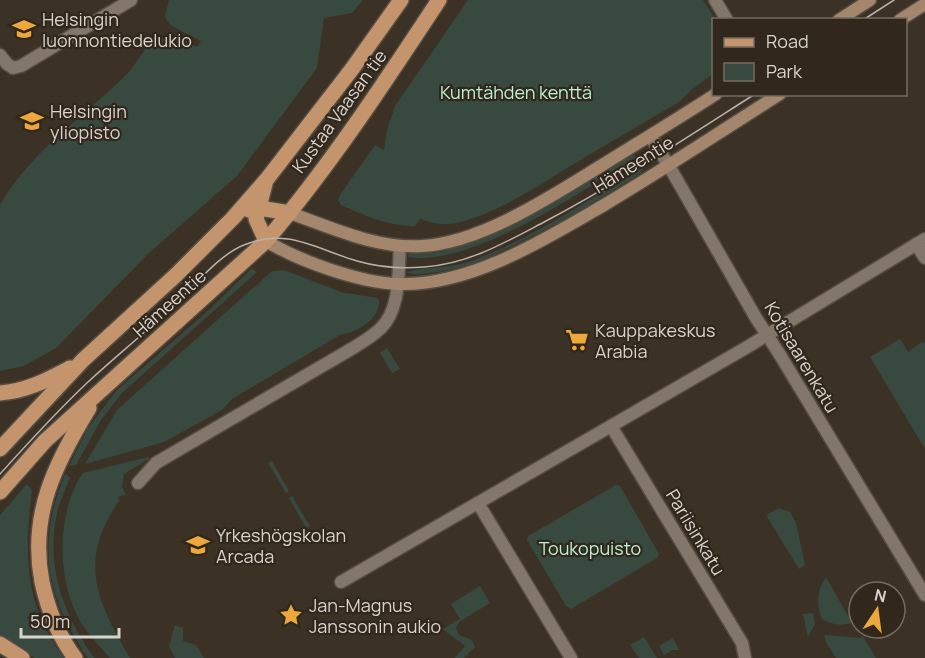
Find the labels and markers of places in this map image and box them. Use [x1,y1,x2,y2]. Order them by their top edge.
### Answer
place label: Helsingin luonnontiedelukio [42,7,192,52]
school or university icon: Helsingin luonnontiedelukio [11,16,37,42]
place label: Helsingin yliopisto [50,99,127,144]
school or university icon: Helsingin yliopisto [19,108,45,134]
place label: Kauppakeskus Arabia [595,318,715,363]
supermarket icon: Kauppakeskus Arabia [564,327,590,353]
place label: Yrkeshögskolan Arcada [216,523,346,568]
school or university icon: Yrkeshögskolan Arcada [185,532,211,558]
place label: Jan-Magnus Janssonin aukio [309,593,441,638]
place icon: Jan-Magnus Janssonin aukio [278,602,304,628]

